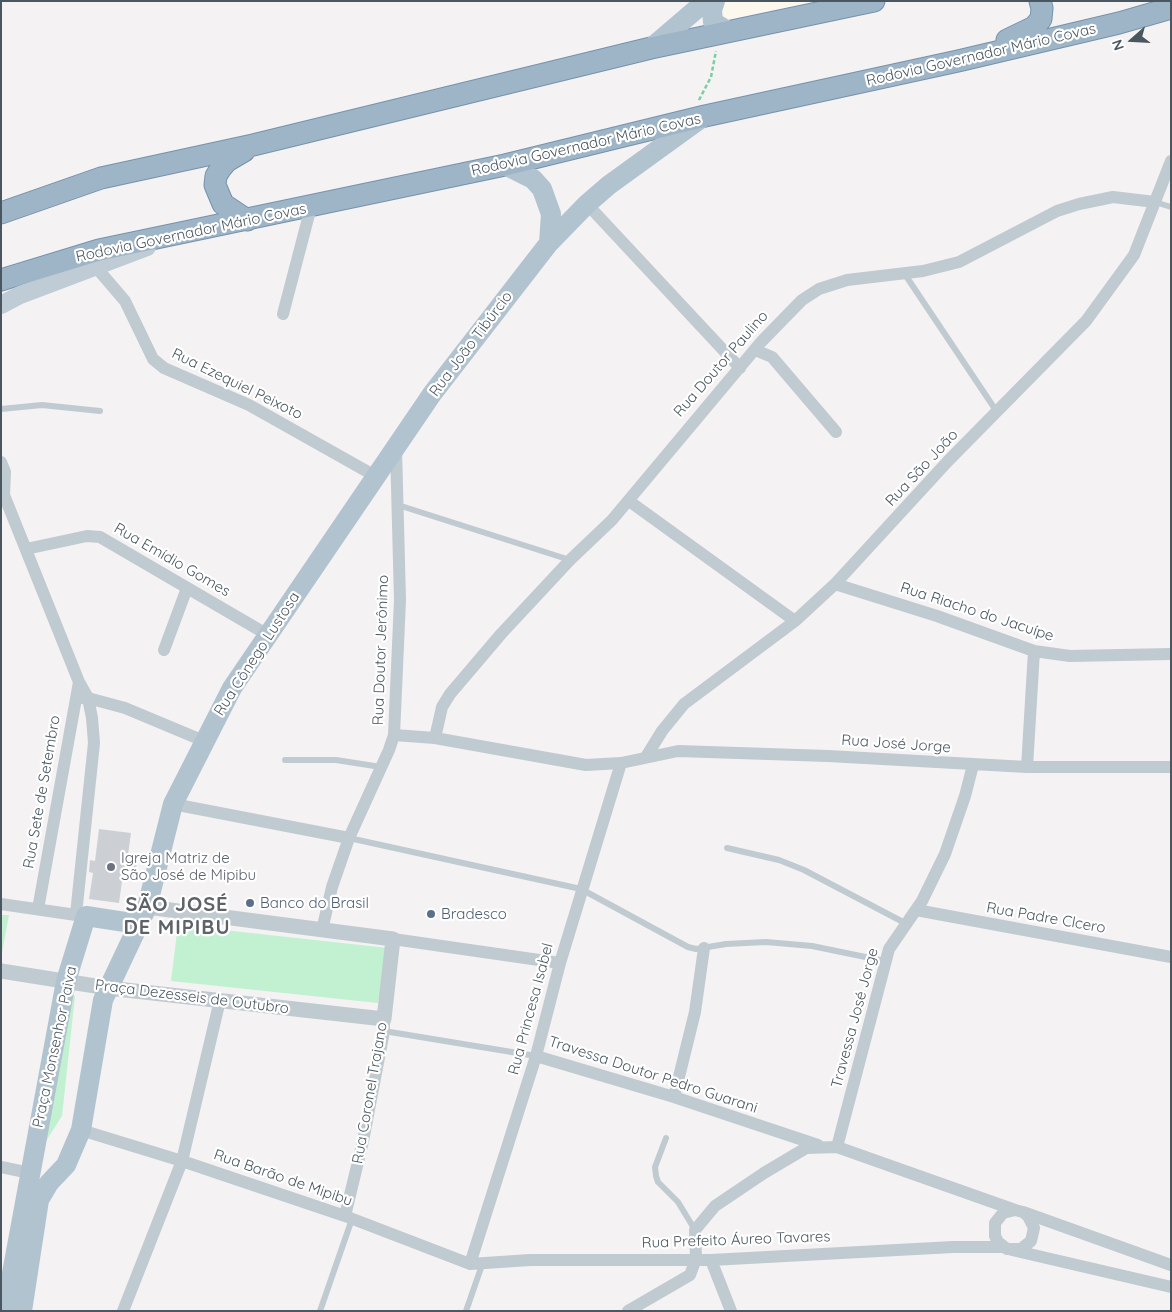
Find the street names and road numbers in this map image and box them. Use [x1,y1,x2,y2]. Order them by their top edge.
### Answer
street label: Rodovia Governador Mário Covas [864,20,1098,90]
street label: Rodovia Governador Mário Covas [469,110,703,180]
street label: Rodovia Governador Mário Covas [74,200,308,266]
street label: Rua João Tibúrcio [426,288,516,400]
street label: Rua Doutor Paulino [670,307,772,421]
street label: Rua Ezequiel Peixoto [169,345,305,423]
street label: Rua São João [882,426,962,510]
street label: Rua Emídio Gomes [111,519,233,601]
street label: Rua Doutor Jerônimo [369,574,393,726]
street label: Rua Riacho do Jacuípe [898,579,1056,645]
street label: Rua Cônego Lustosa [210,589,304,719]
street label: Rua Sete de Setembro [20,714,64,870]
street label: Rua José Jorge [841,731,951,757]
street label: Rua Padre Clcero [985,899,1107,937]
street label: Rua Princesa Isabel [505,941,557,1077]
street label: Travessa José Jorge [828,946,882,1090]
street label: Praça Monsenhor Paiva [29,965,81,1129]
street label: Praça Dezesseis de Outubro [94,976,290,1018]
street label: Rua Coronel Trajano [349,1021,391,1165]
street label: Travessa Doutor Pedro Guarani [546,1033,760,1117]
street label: Rua Barão de Mipibu [211,1146,355,1210]
street label: Rua Prefeito Áureo Tavares [641,1228,831,1252]

